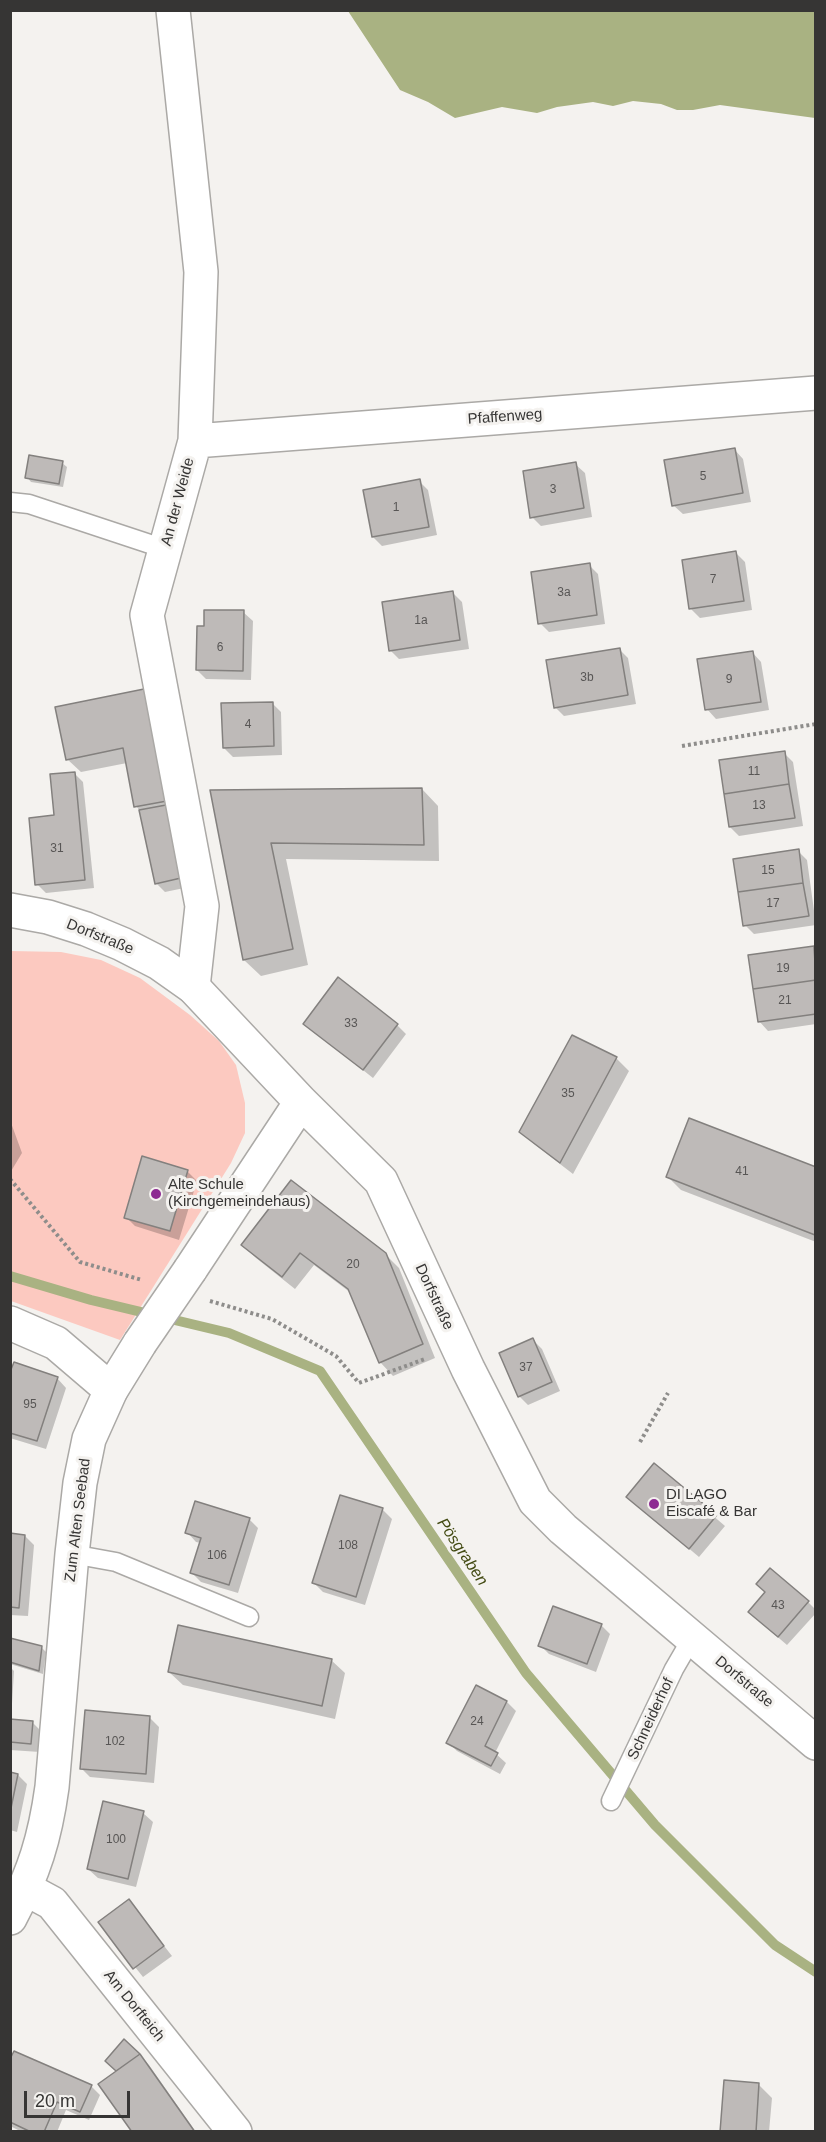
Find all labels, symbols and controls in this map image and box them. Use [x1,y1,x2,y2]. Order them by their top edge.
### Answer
street label: Pfaffenweg [467,405,543,429]
street label: An der Weide [158,456,198,548]
house number: 5 [700,470,706,484]
house number: 3 [550,483,556,497]
house number: 1 [393,501,399,515]
house number: 7 [710,573,716,587]
house number: 3a [557,586,571,600]
house number: 1a [414,614,428,628]
house number: 6 [217,641,223,655]
house number: 3b [580,671,594,685]
house number: 9 [726,673,732,687]
house number: 4 [245,718,251,732]
house number: 11 [748,765,760,779]
house number: 13 [752,799,766,813]
house number: 31 [50,842,64,856]
house number: 15 [761,864,775,878]
house number: 17 [766,897,780,911]
street label: Dorfstraße [64,915,136,959]
house number: 19 [776,962,790,976]
house number: 21 [778,994,792,1008]
house number: 33 [344,1017,358,1031]
house number: 35 [561,1087,575,1101]
house number: 41 [735,1165,749,1179]
place label: Alte Schule (Kirchgemeindehaus) [168,1176,311,1211]
marker: Alte Schule (Kirchgemeindehaus) [149,1187,163,1201]
house number: 20 [346,1258,360,1272]
street label: Dorfstraße [411,1261,457,1333]
house number: 37 [519,1361,533,1375]
house number: 95 [23,1398,37,1412]
street label: Zum Alten Seebad [61,1457,95,1583]
place label: DI LAGO Eiscafé & Bar [666,1486,757,1521]
marker: DI LAGO Eiscafé & Bar [647,1497,661,1511]
water label: Pösgraben [432,1515,492,1589]
house number: 108 [338,1539,358,1553]
house number: 106 [207,1549,227,1563]
house number: 43 [771,1599,785,1613]
street label: Dorfstraße [711,1652,777,1712]
street label: Schneiderhof [624,1675,678,1763]
house number: 24 [470,1715,484,1729]
house number: 102 [105,1735,125,1749]
house number: 100 [106,1833,126,1847]
street label: Am Dorfteich [100,1967,168,2045]
scale bar [27,2079,134,2117]
text: 20 m [35,2091,75,2111]

